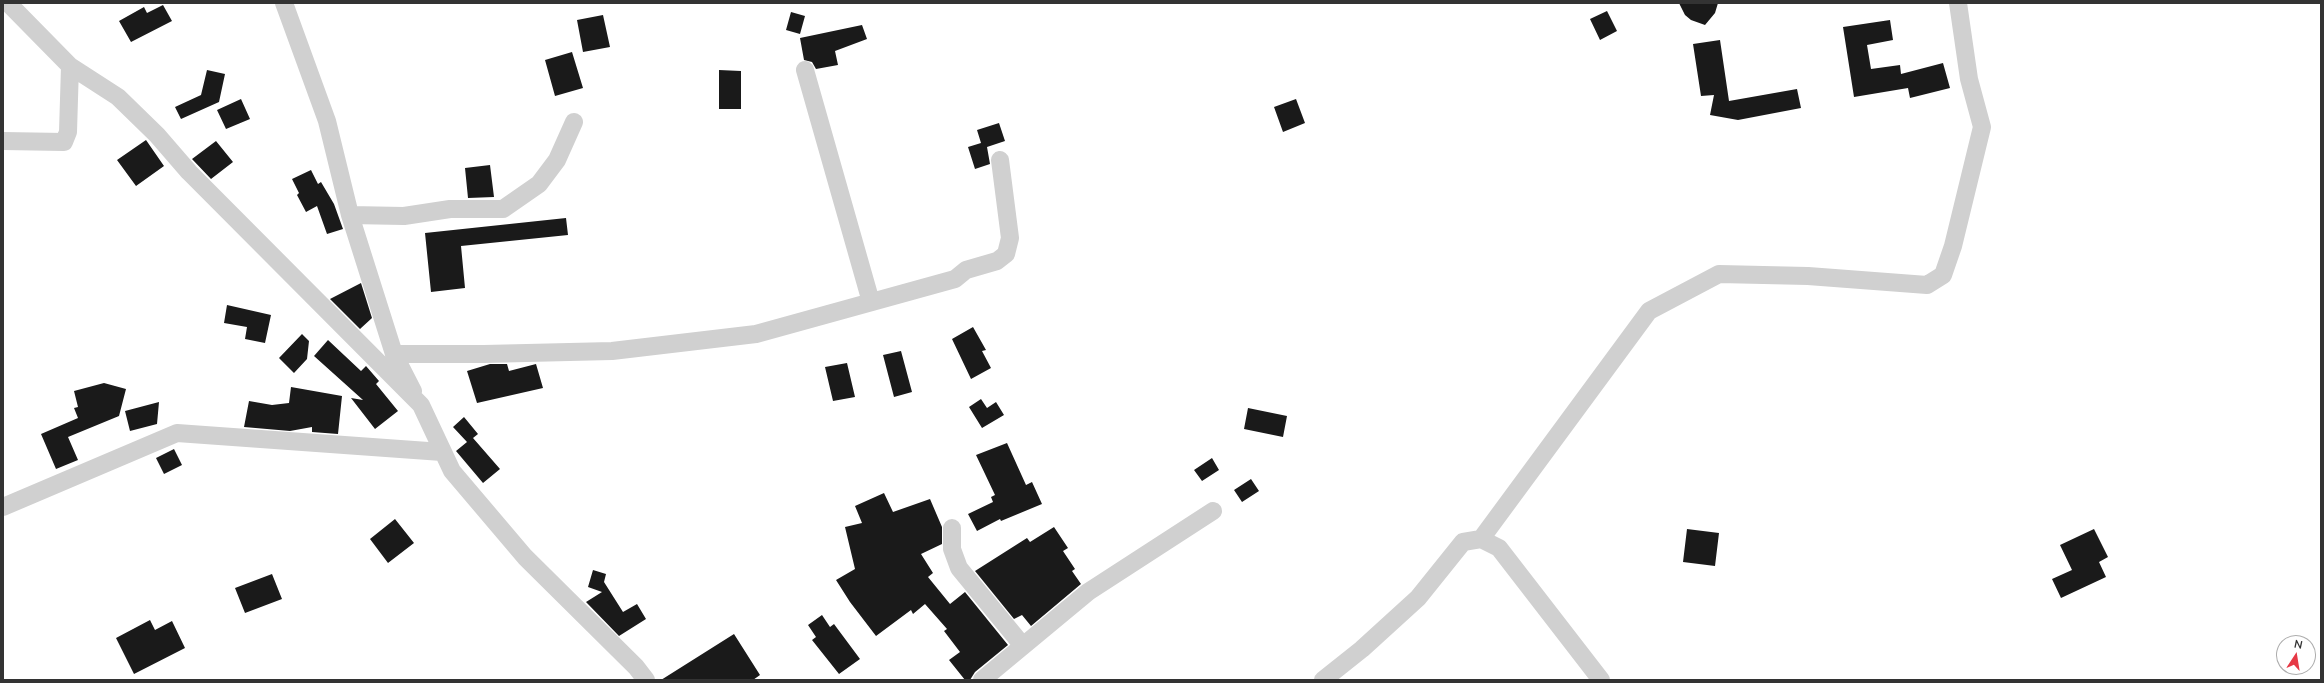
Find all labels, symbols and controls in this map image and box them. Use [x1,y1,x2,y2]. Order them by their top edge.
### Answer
north arrow [2276,635,2316,675]
text: N [2293,637,2304,652]

